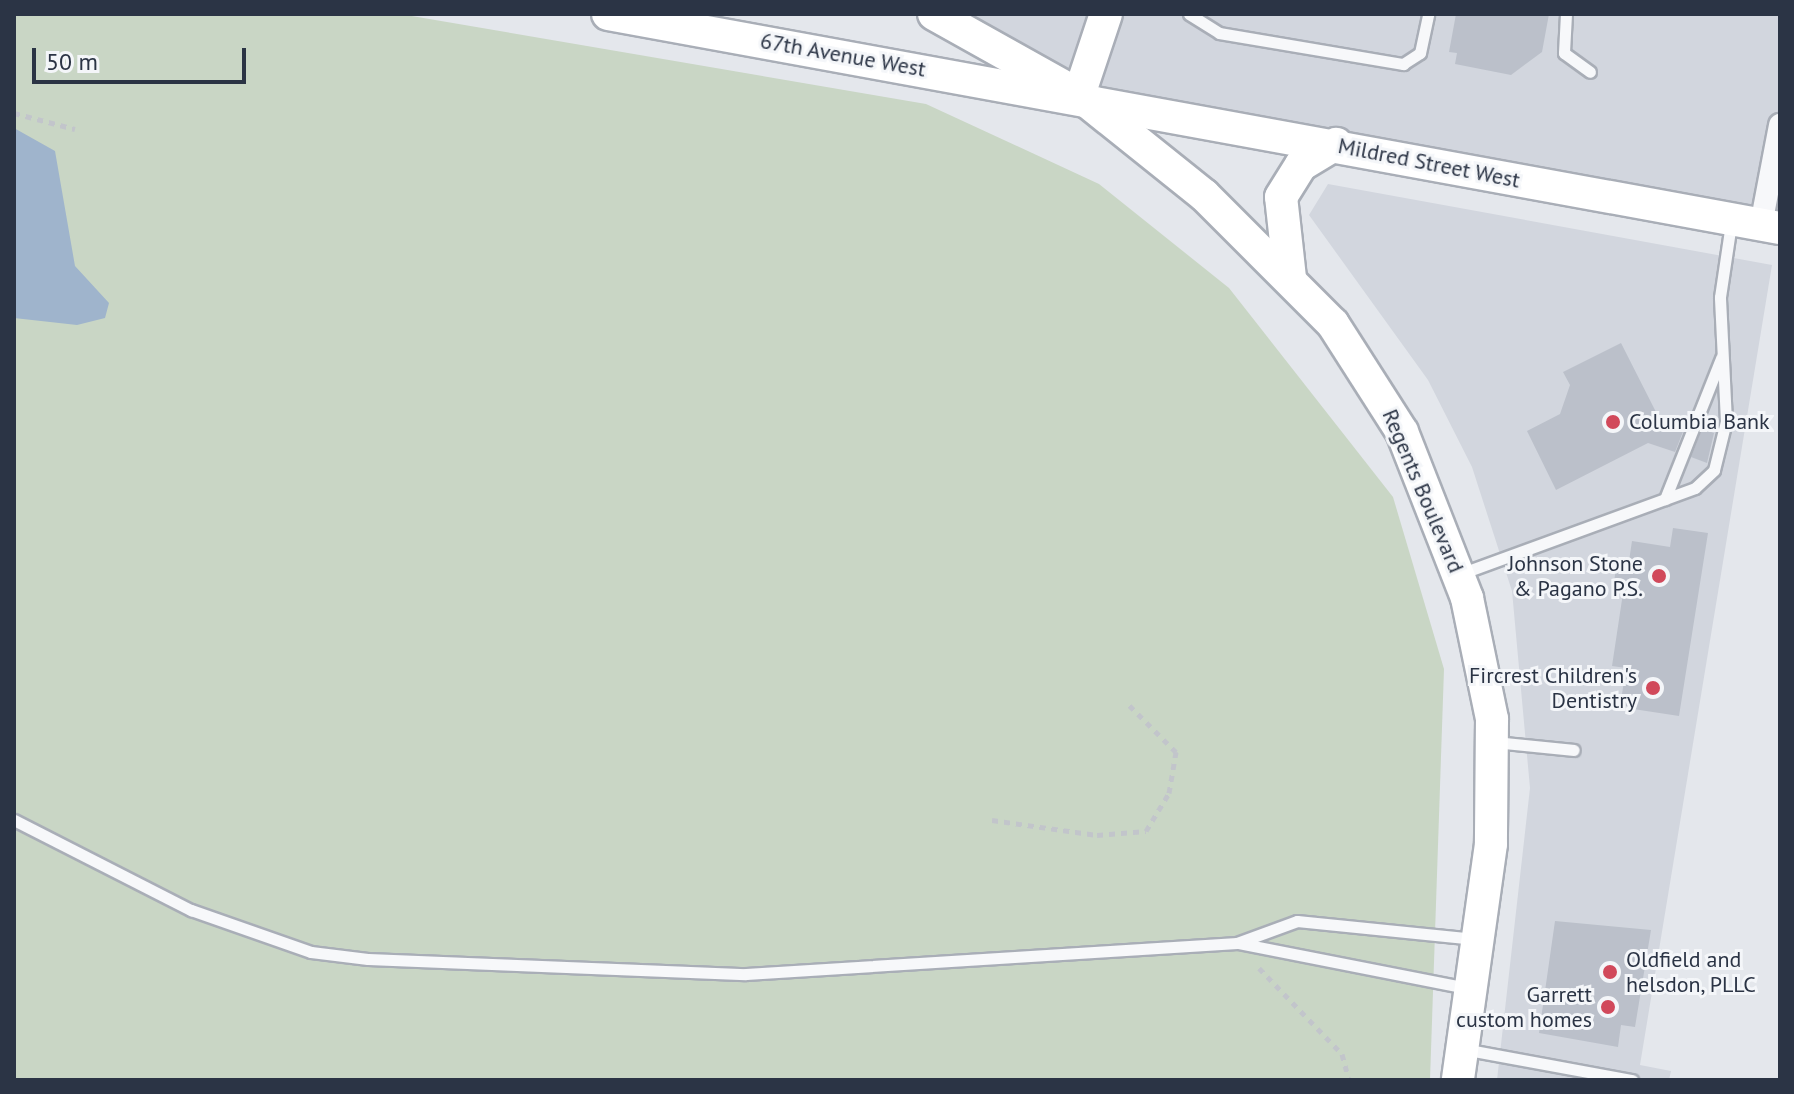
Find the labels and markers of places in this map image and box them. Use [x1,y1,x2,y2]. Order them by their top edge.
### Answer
place label: Columbia Bank [1629,409,1770,435]
marker: Columbia Bank [1604,413,1622,431]
place label: Johnson Stone & Pagano P.S. [1508,550,1643,602]
marker: Johnson Stone & Pagano P.S. [1650,567,1668,585]
place label: Fircrest Children's Dentistry [1469,662,1637,714]
marker: Fircrest Children's Dentistry [1644,679,1662,697]
place label: Oldfield and helsdon, PLLC [1626,946,1758,998]
marker: Oldfield and helsdon, PLLC [1601,963,1619,981]
place label: Garrett custom homes [1456,981,1592,1032]
marker: Garrett custom homes [1599,998,1617,1016]

